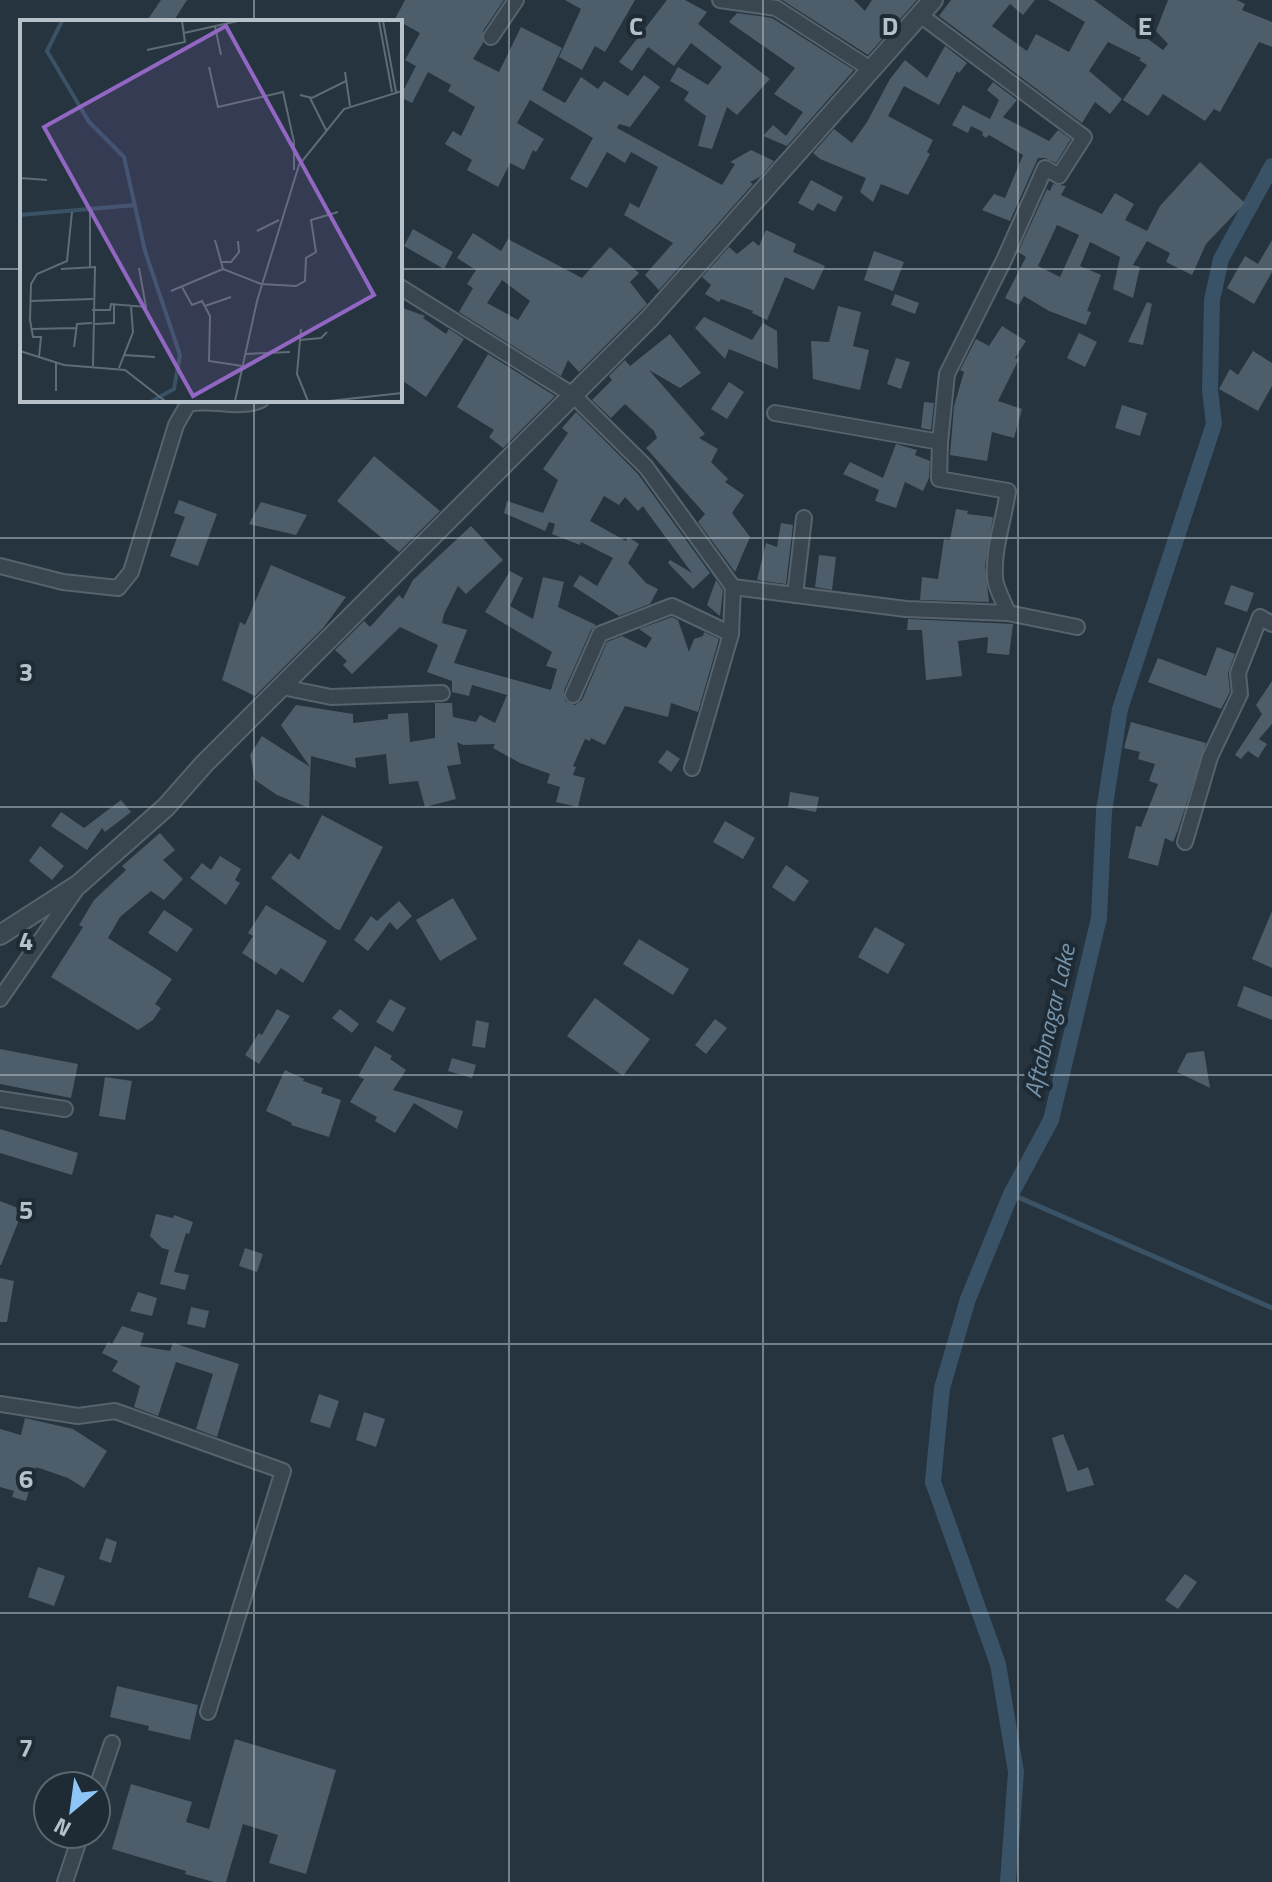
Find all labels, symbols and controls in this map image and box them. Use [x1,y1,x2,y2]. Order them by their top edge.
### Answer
text: C [629,6,643,45]
text: D [882,6,898,45]
text: E [1138,6,1152,45]
inset map [20,20,402,402]
text: 3 [19,652,33,691]
text: 4 [19,921,33,960]
water label: Aftabnagar Lake [1014,939,1085,1101]
text: 5 [19,1190,33,1229]
text: 6 [19,1459,33,1498]
text: 7 [19,1728,33,1767]
north arrow [32,1770,112,1850]
text: N [47,1809,77,1846]

